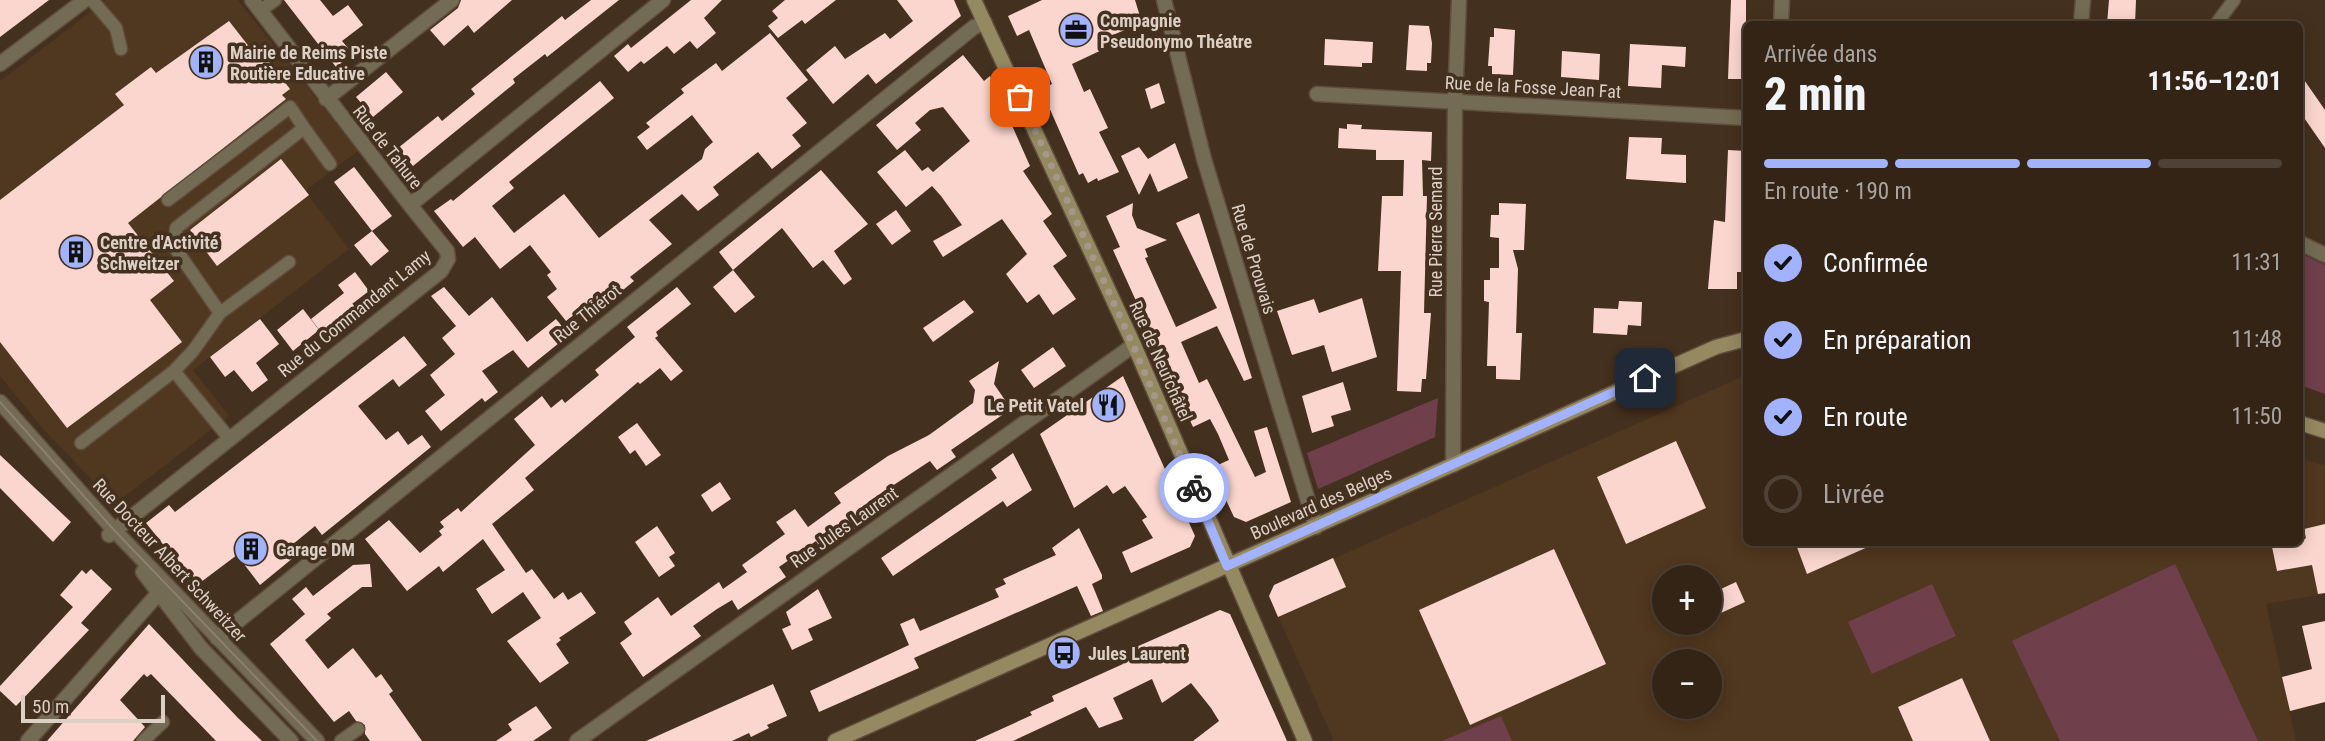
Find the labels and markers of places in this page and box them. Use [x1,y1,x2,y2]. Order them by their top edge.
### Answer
place label: Compagnie Pseudonymo Théatre [1100,10,1253,52]
office icon: Compagnie Pseudonymo Théatre [1057,11,1095,49]
place label: Mairie de Reims Piste Routière Educative [230,42,388,84]
building icon: Mairie de Reims Piste Routière Educative [187,43,225,81]
pin [990,67,1050,127]
place label: Centre d'Activité Schweitzer [100,232,219,274]
building icon: Centre d'Activité Schweitzer [57,233,95,271]
pin [1615,348,1675,408]
restaurant icon: Le Petit Vatel [1089,386,1127,424]
place label: Le Petit Vatel [987,395,1084,416]
building icon: Garage DM [232,530,270,568]
place label: Garage DM [276,539,355,560]
bus stop icon: Jules Laurent [1045,634,1083,672]
place label: Jules Laurent [1088,643,1186,664]

